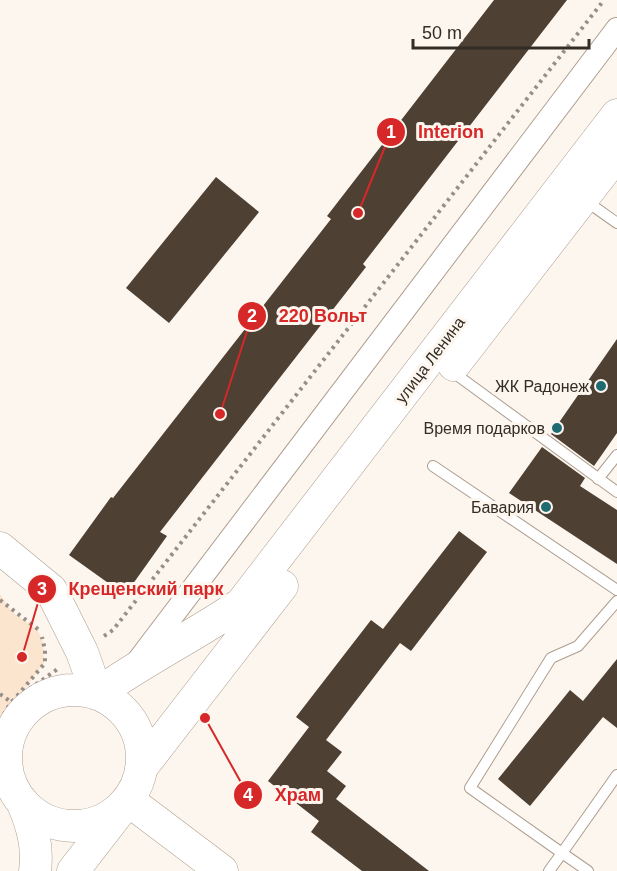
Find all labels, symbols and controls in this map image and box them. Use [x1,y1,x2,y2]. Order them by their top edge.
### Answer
scale bar [413,12,588,50]
text: 50 m [422,23,462,43]
callout: Interion [376,114,496,150]
text: 1 [386,122,396,142]
text: Interion [418,122,484,142]
callout: 220 Вольт [237,298,379,334]
text: 2 [247,306,257,326]
text: 220 Вольт [279,306,367,326]
street label: улица Ленина [392,314,468,406]
place label: ЖК Радонеж [495,378,589,395]
marker: ЖК Радонеж [594,379,608,393]
place label: Время подарков [424,420,545,437]
marker: Время подарков [550,421,564,435]
place label: Бавария [471,499,534,516]
marker: Бавария [539,500,553,514]
callout: Крещенский парк [27,571,236,607]
text: 3 [37,579,47,599]
text: Крещенский парк [68,579,225,599]
callout: Храм [233,777,333,813]
text: 4 [243,785,253,805]
text: Храм [275,785,321,805]

